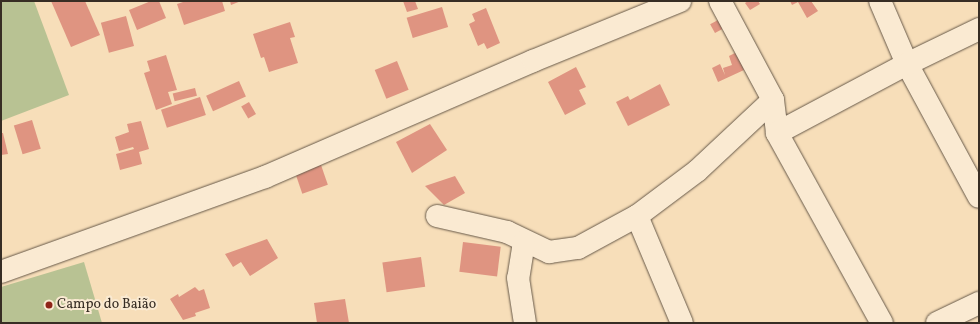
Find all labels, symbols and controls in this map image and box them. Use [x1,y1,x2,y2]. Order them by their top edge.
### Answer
place label: Campo do Baião [57,297,156,313]
marker: Campo do Baião [44,300,54,310]

